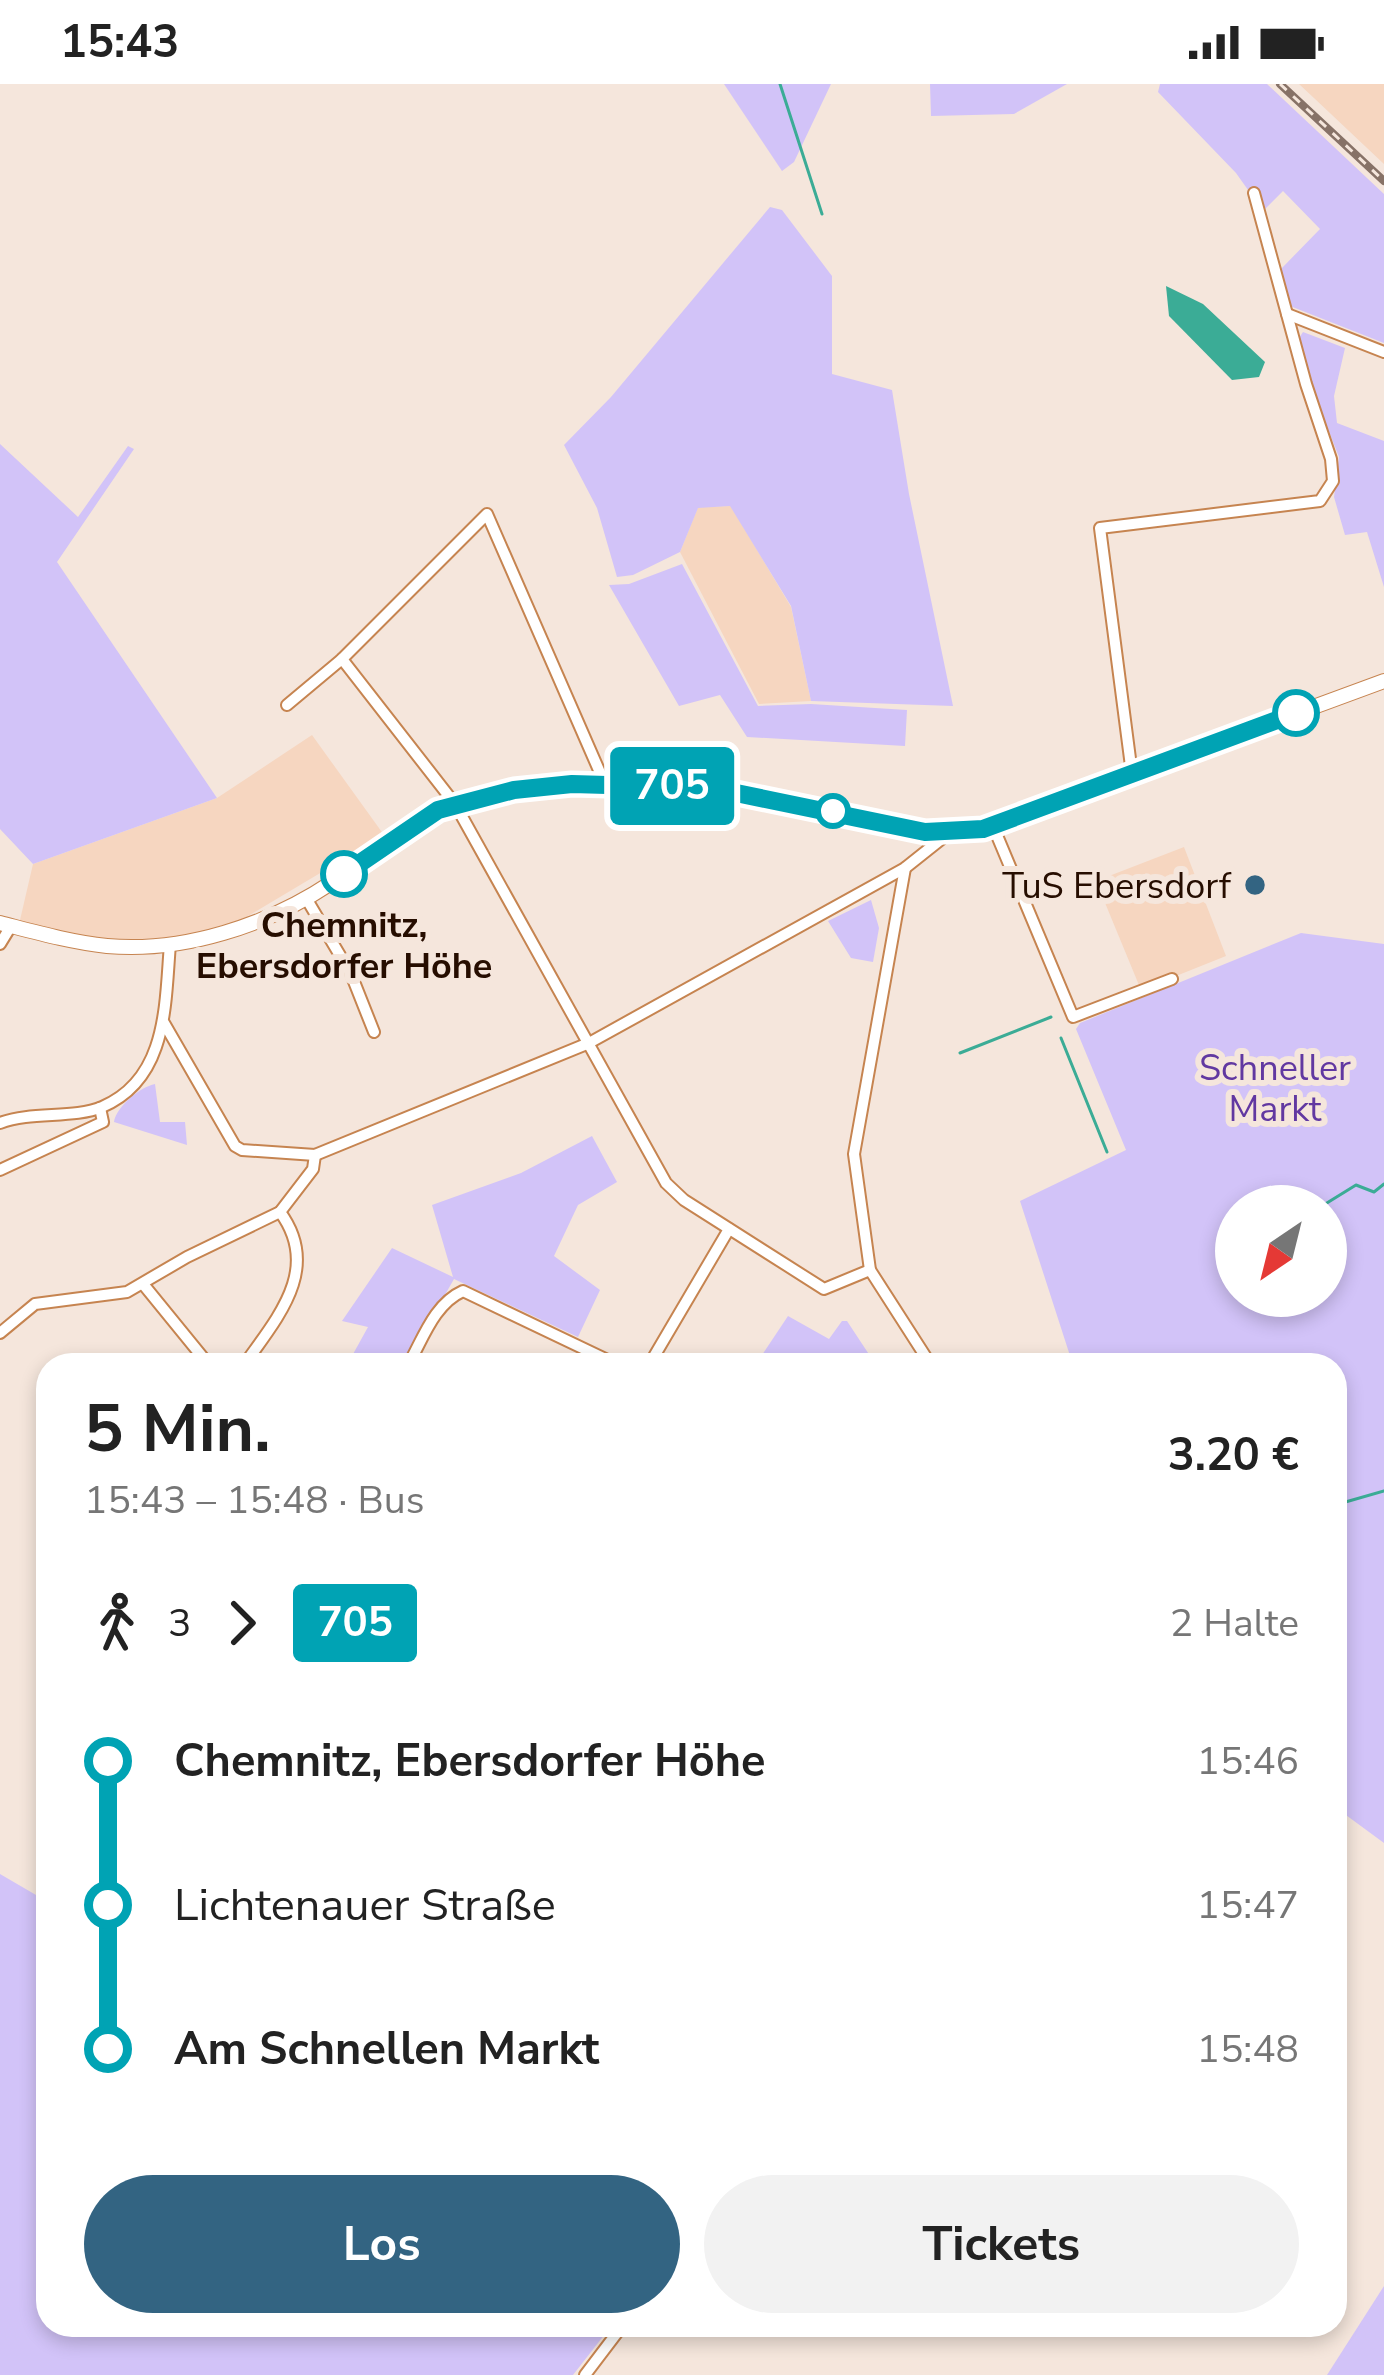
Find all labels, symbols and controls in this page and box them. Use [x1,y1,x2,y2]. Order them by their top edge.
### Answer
text: 15:43 [60,12,179,73]
unlabelled marker [1274,691,1318,735]
line badge: 705 [603,747,741,825]
text: 705 [634,757,710,814]
unlabelled marker [817,795,849,827]
marker: Chemnitz, Ebersdorfer Höhe [322,852,366,896]
place label: TuS Ebersdorf [1002,862,1232,911]
marker: TuS Ebersdorf [1242,872,1268,898]
place label: Chemnitz, Ebersdorfer Höhe [196,901,492,991]
park label: Schneller Markt [1199,1044,1351,1134]
north arrow [1215,1185,1347,1317]
map controls [1215,1185,1347,1317]
text: 5 Min. [84,1384,271,1474]
text: 3.20 € [1168,1425,1299,1486]
text: 15:43 – 15:48 · Bus [84,1474,424,1527]
icon: walk [84,1590,150,1656]
icon: forward [209,1590,275,1656]
text: 705 [317,1594,393,1651]
text: 3 [168,1597,191,1650]
text: 2 Halte [1170,1597,1299,1650]
text: Chemnitz, Ebersdorfer Höhe [174,1731,765,1792]
text: 15:46 [1197,1735,1299,1788]
text: Lichtenauer Straße [174,1875,556,1936]
text: 15:47 [1197,1879,1299,1932]
text: Am Schnellen Markt [174,2019,599,2080]
text: 15:48 [1197,2023,1299,2076]
button: Los [84,2175,680,2313]
button: Tickets [704,2175,1299,2313]

